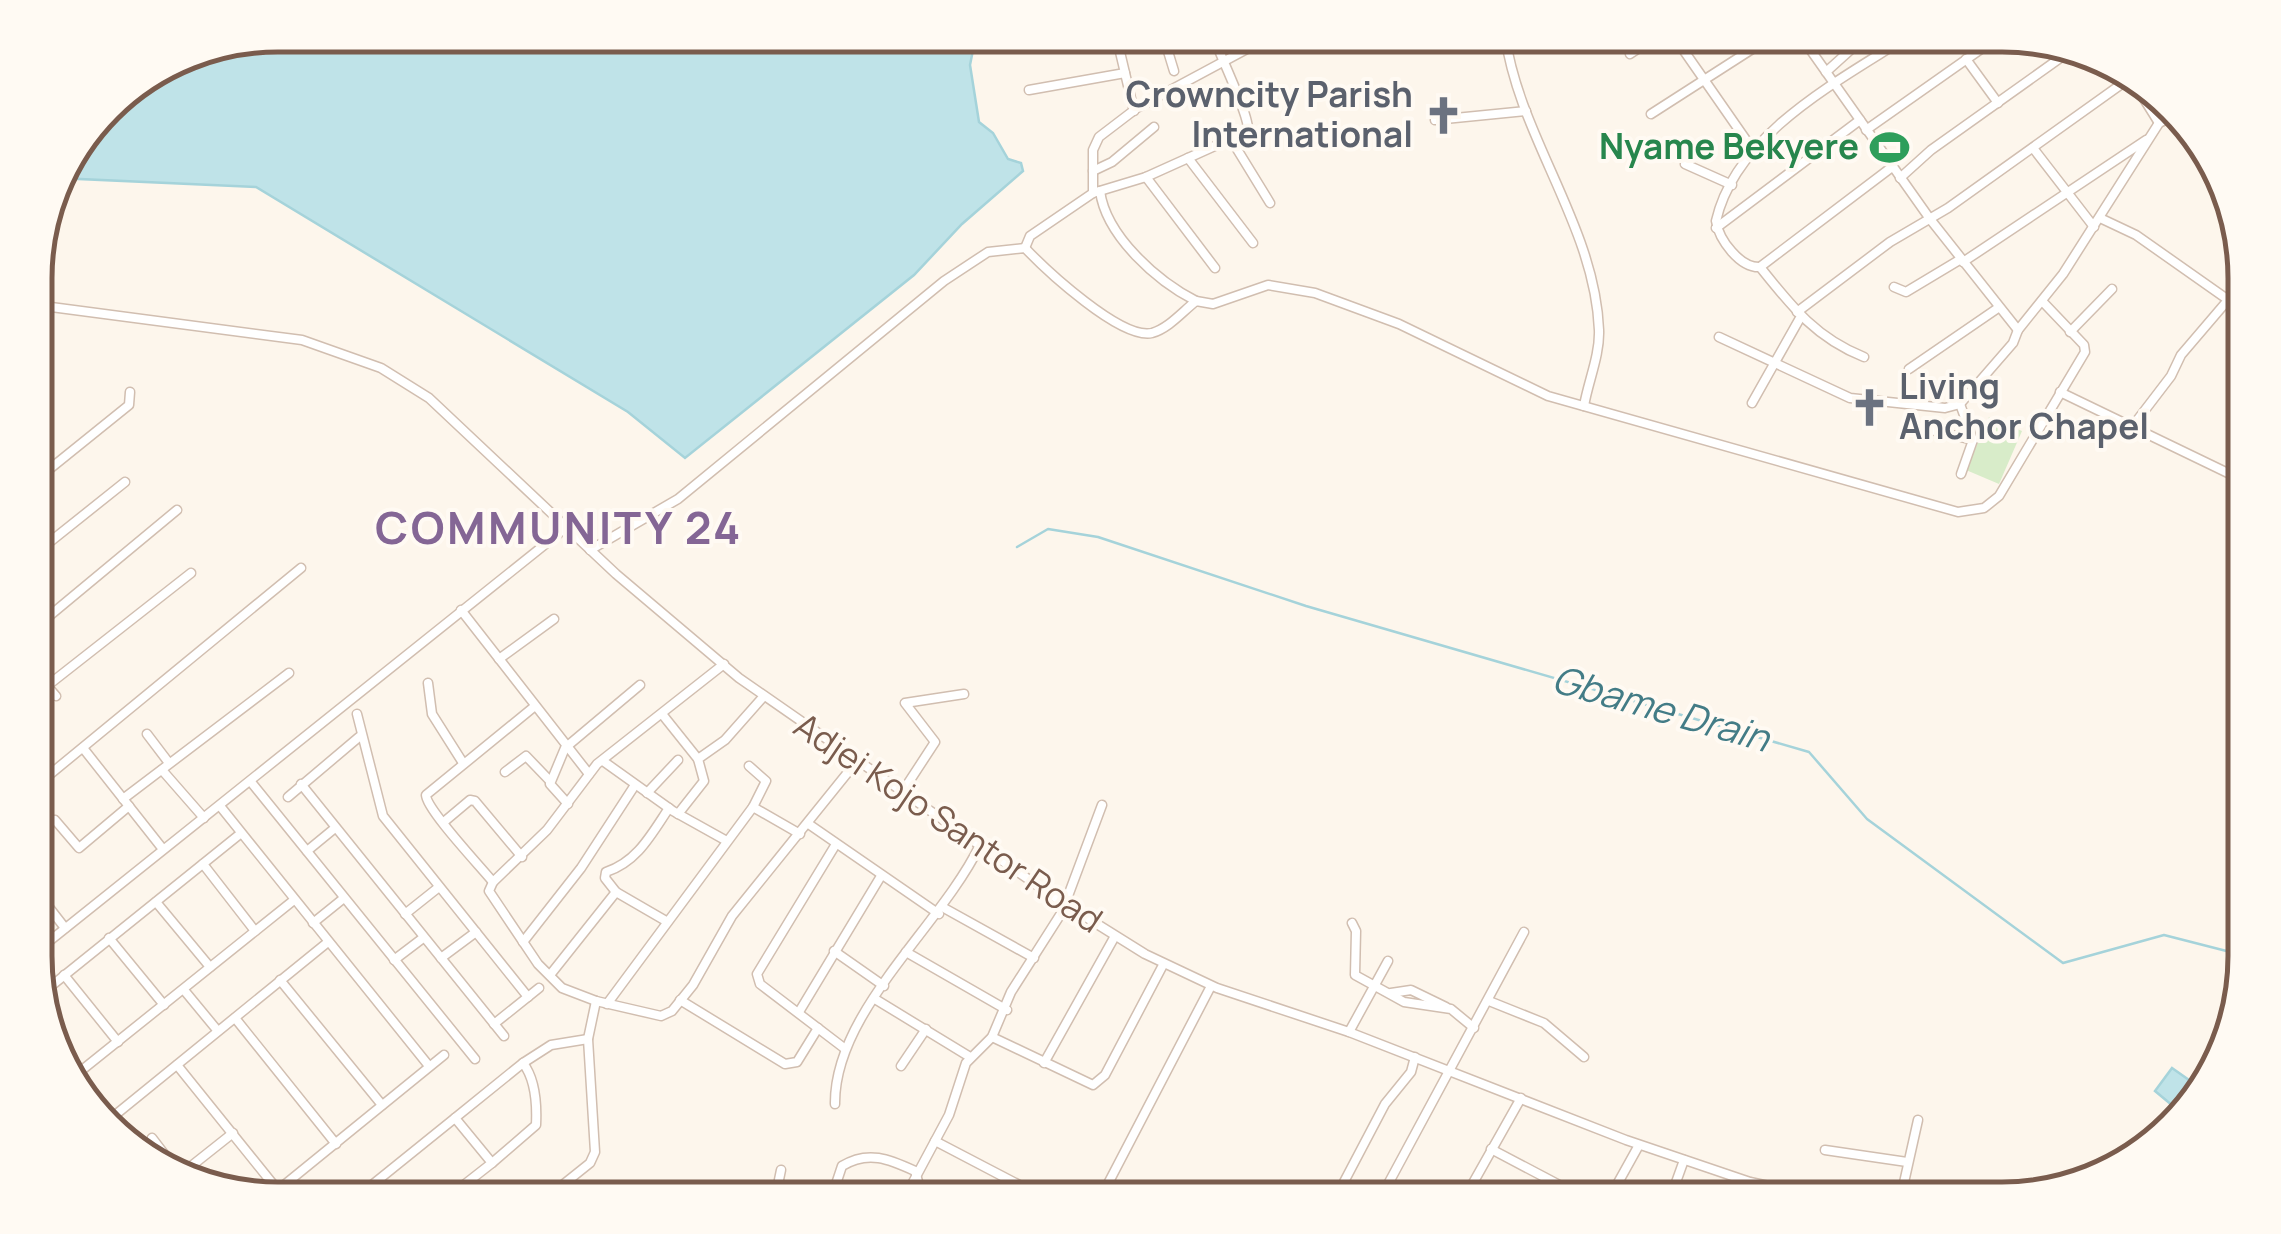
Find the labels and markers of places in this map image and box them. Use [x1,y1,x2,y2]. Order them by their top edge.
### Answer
place label: Crowncity Parish International [1126,70,1413,158]
church icon: Crowncity Parish International [1422,94,1464,136]
place label: Nyame Bekyere [1599,122,1859,170]
sports icon: Nyame Bekyere [1868,126,1910,168]
place label: Living Anchor Chapel [1899,362,2149,450]
church icon: Living Anchor Chapel [1848,386,1890,428]

